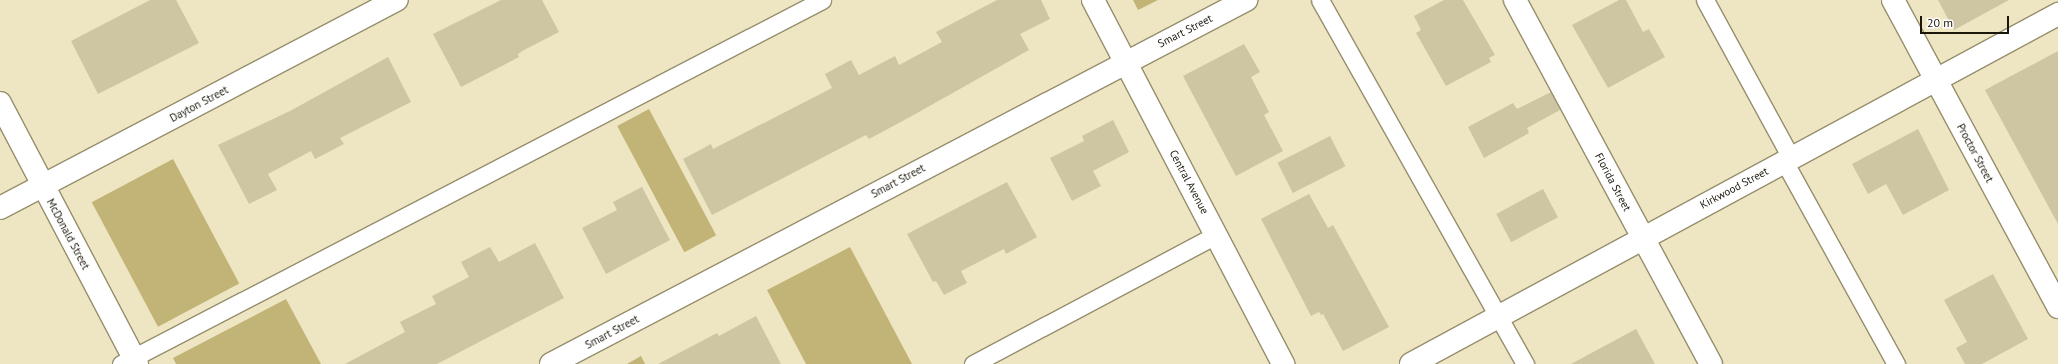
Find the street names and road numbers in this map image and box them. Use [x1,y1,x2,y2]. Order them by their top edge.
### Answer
street label: Smart Street [1156,12,1214,50]
street label: Dayton Street [168,83,230,125]
street label: Proctor Street [1954,121,1996,185]
street label: Central Avenue [1167,148,1211,216]
street label: Florida Street [1592,151,1634,213]
street label: Smart Street [869,161,927,201]
street label: Kirkwood Street [1698,164,1770,212]
street label: McDonald Street [44,196,92,272]
street label: Smart Street [583,312,641,352]

